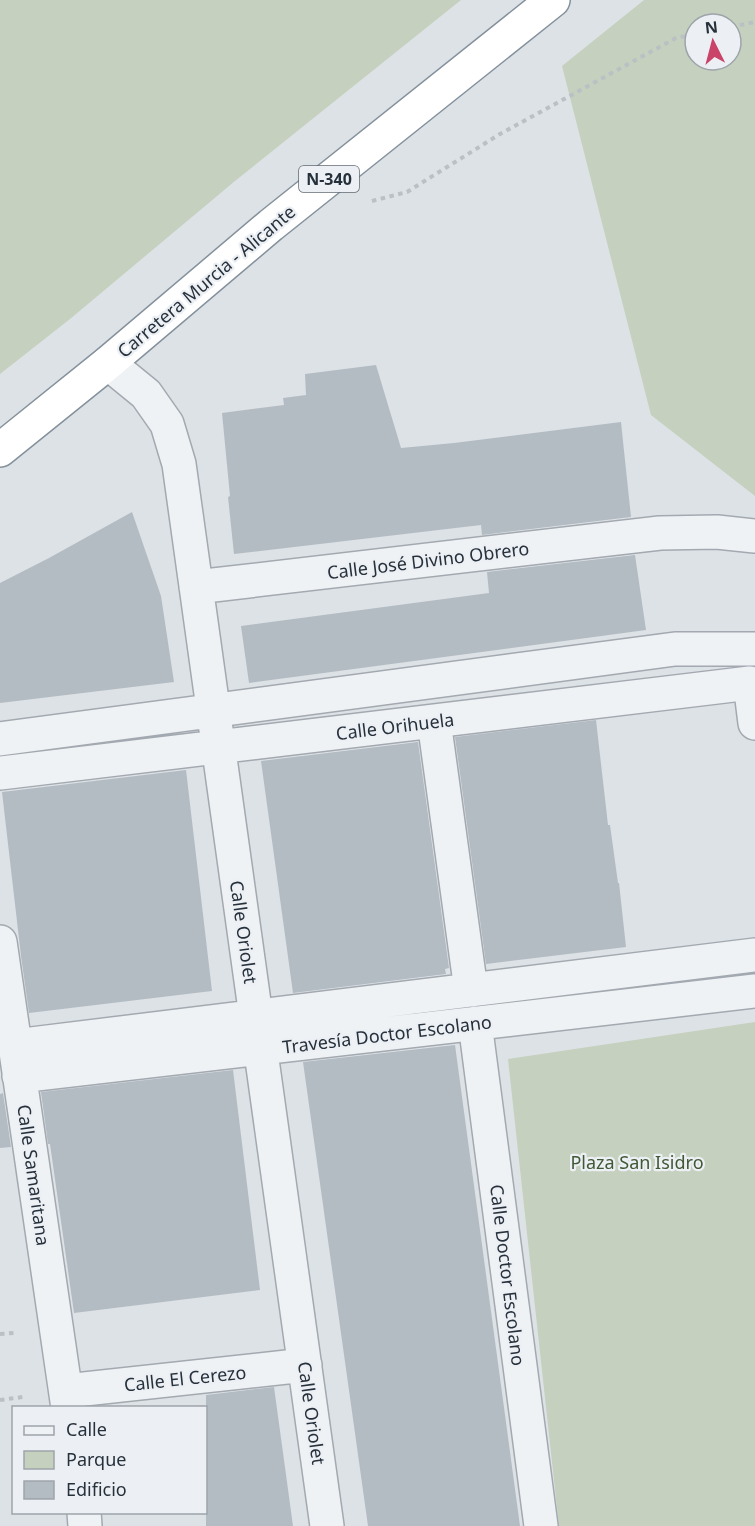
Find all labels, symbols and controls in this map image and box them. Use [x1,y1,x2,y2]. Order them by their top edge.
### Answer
north arrow [683,12,743,72]
text: N [704,15,719,39]
road number: N-340 [299,166,359,192]
street label: Carretera Murcia - Alicante [112,199,300,363]
street label: Calle José Divino Obrero [326,536,530,584]
street label: Calle Orihuela [335,707,455,745]
street label: Calle Oriolet [225,879,263,986]
street label: Travesía Doctor Escolano [281,1009,493,1059]
street label: Calle Samaritana [12,1103,56,1247]
park label: Plaza San Isidro [570,1150,704,1174]
street label: Calle Doctor Escolano [485,1183,531,1367]
street label: Calle El Cerezo [123,1360,247,1396]
street label: Calle Oriolet [293,1360,331,1467]
legend [12,1406,207,1514]
text: Calle [66,1417,107,1441]
text: Parque [66,1447,126,1471]
text: Edificio [66,1477,127,1501]

